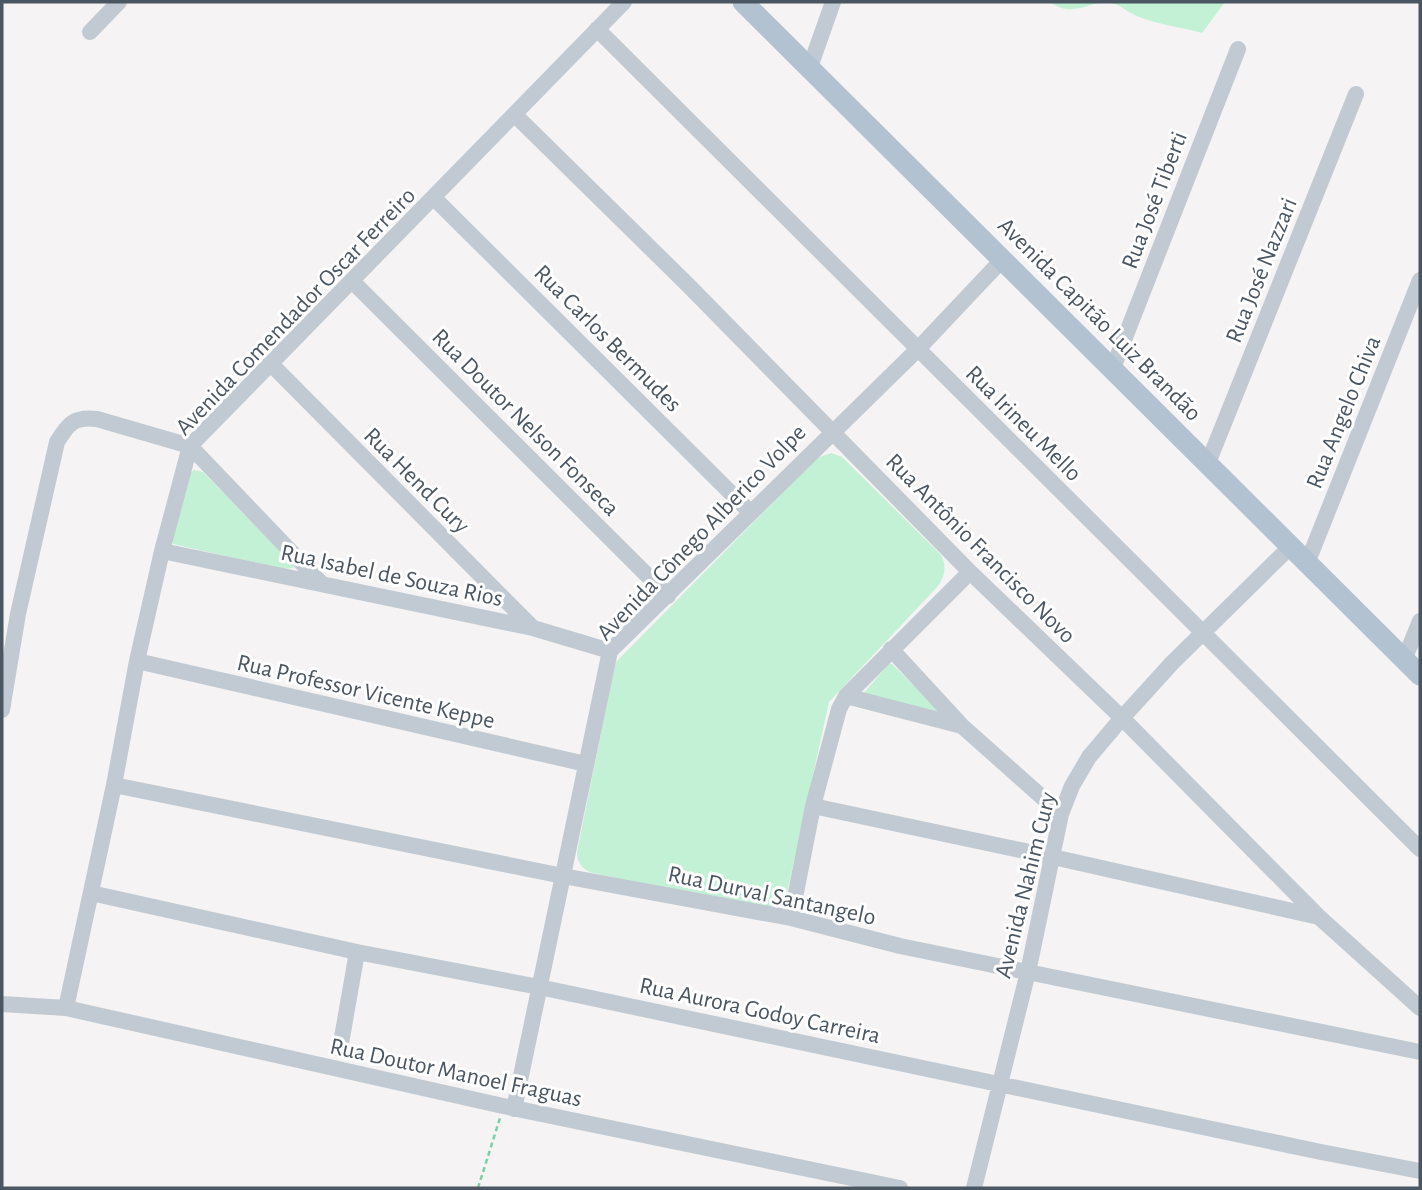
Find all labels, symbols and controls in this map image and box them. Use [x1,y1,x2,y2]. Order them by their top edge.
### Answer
street label: Rua José Tiberti [1118,128,1192,272]
street label: Avenida Comendador Oscar Ferreiro [171,183,420,440]
street label: Rua José Nazzari [1222,195,1302,346]
street label: Avenida Capitão Luiz Brandão [993,213,1206,426]
street label: Rua Carlos Bermudes [529,261,685,417]
street label: Rua Doutor Nelson Fonseca [427,325,623,521]
street label: Rua Angelo Chiva [1302,333,1385,492]
street label: Rua Irineu Mello [961,361,1086,486]
street label: Avenida Cônego Alberico Volpe [593,420,811,645]
street label: Rua Hend Cury [359,423,474,538]
street label: Rua Antônio Francisco Novo [881,449,1080,648]
street label: Rua Isabel de Souza Rios [279,541,505,611]
street label: Rua Professor Vicente Keppe [235,651,497,733]
street label: Avenida Nahim Cury [991,790,1061,981]
street label: Rua Durval Santangelo [666,862,878,930]
street label: Rua Aurora Godoy Carreira [637,974,882,1048]
street label: Rua Doutor Manoel Fraguas [328,1035,584,1111]

